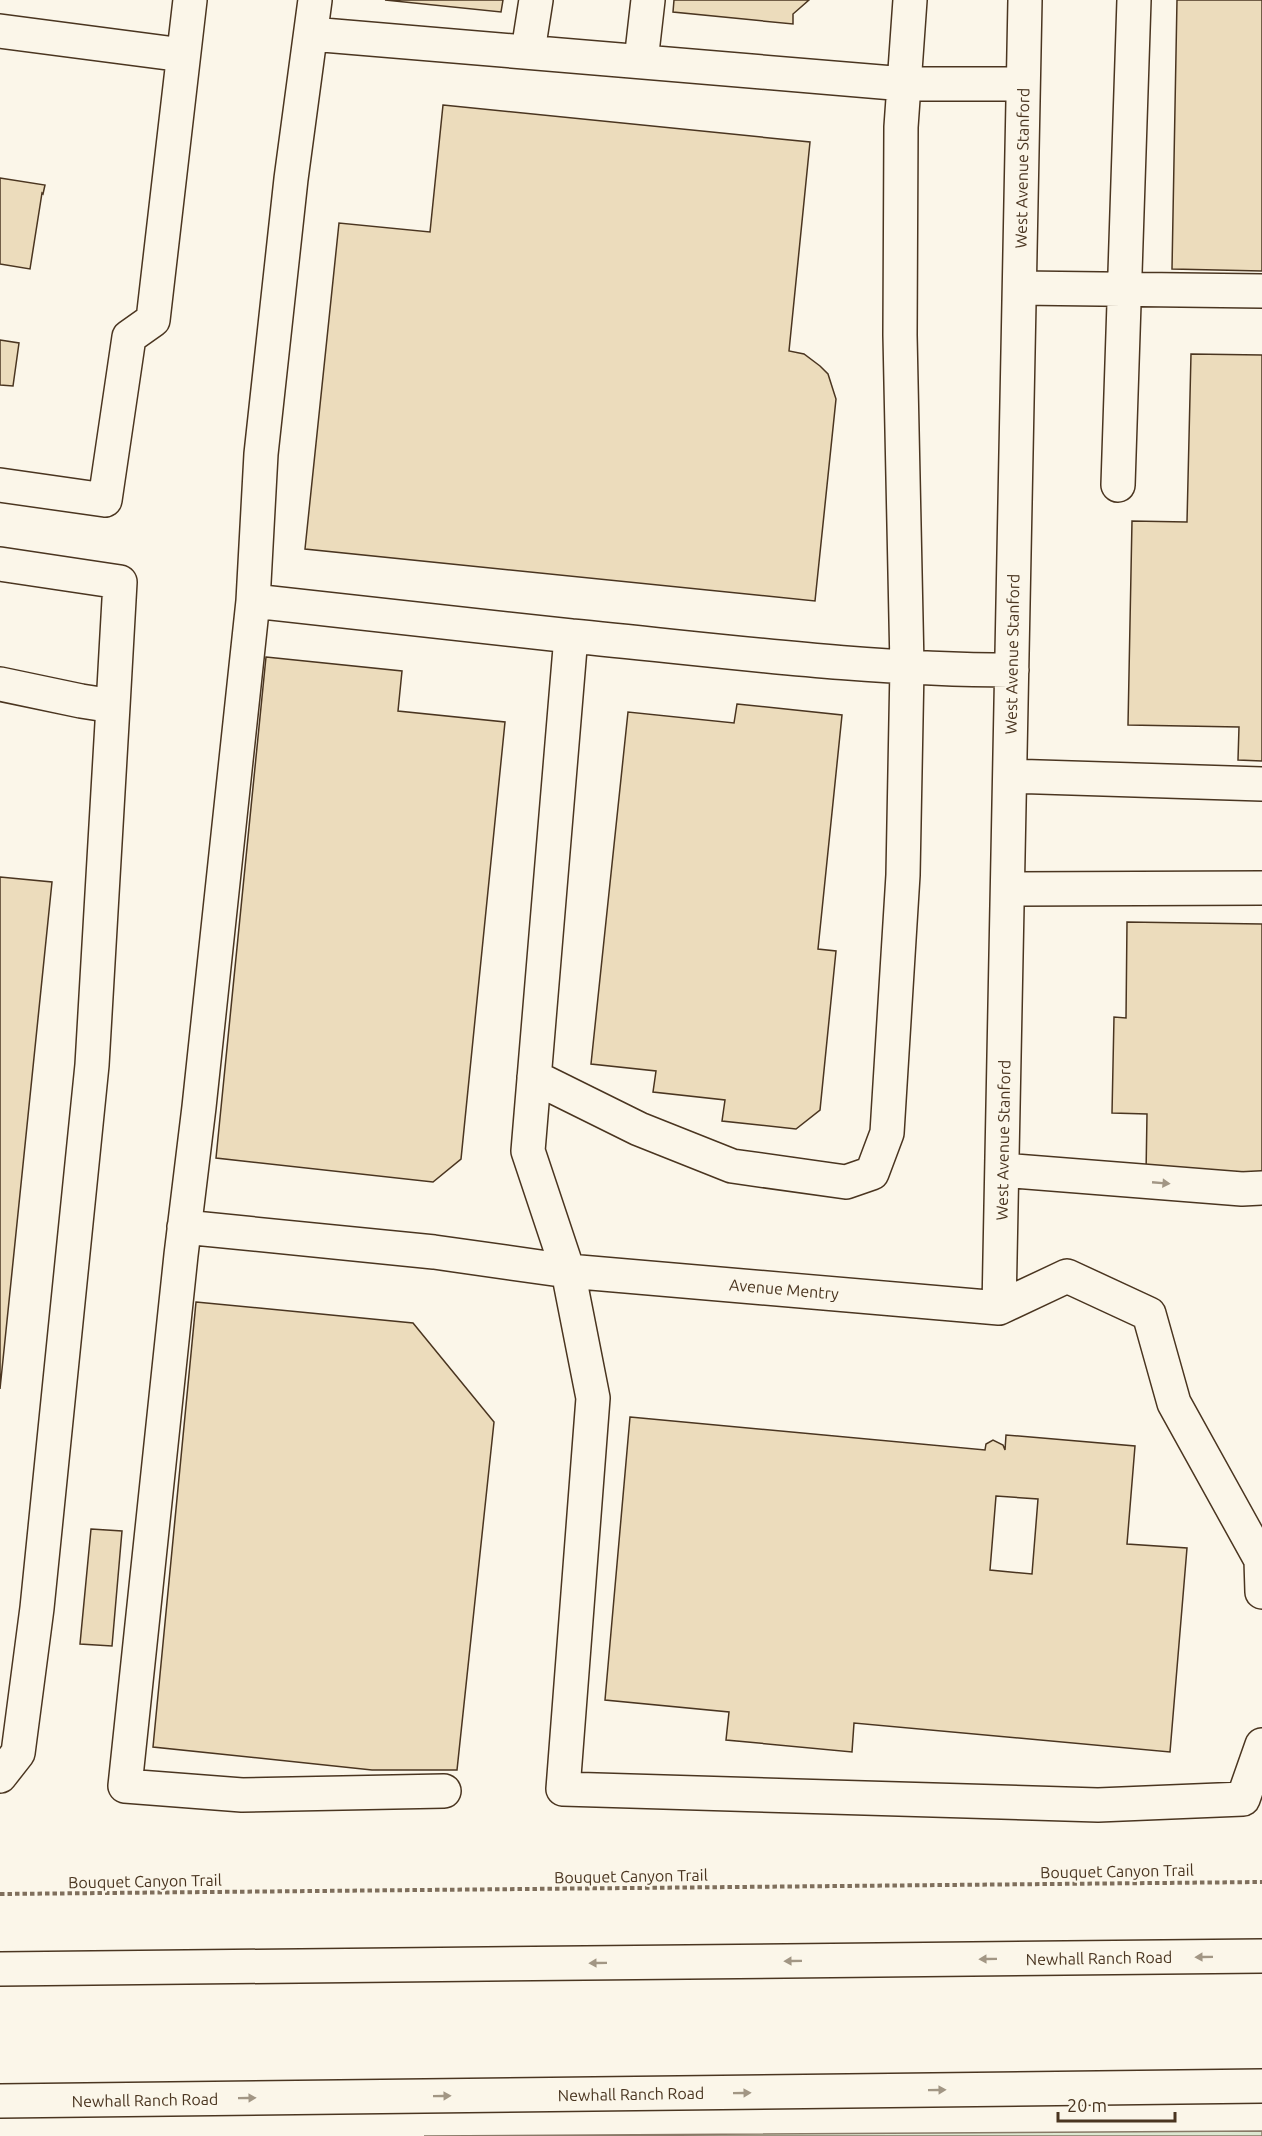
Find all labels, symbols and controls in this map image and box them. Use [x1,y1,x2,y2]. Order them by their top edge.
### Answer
street label: West Avenue Stanford [1012,87,1032,249]
street label: West Avenue Stanford [1002,573,1022,735]
street label: West Avenue Stanford [993,1059,1013,1221]
one-way arrow [1151,1178,1170,1188]
street label: Avenue Mentry [728,1275,840,1303]
street label: Bouquet Canyon Trail [1040,1861,1194,1881]
street label: Bouquet Canyon Trail [554,1866,708,1886]
street label: Bouquet Canyon Trail [68,1871,222,1891]
street label: Newhall Ranch Road [1026,1948,1172,1968]
one-way arrow [1194,1952,1213,1962]
one-way arrow [978,1954,997,1964]
one-way arrow [783,1956,802,1966]
one-way arrow [588,1958,607,1968]
street label: Newhall Ranch Road [558,2084,704,2104]
one-way arrow [928,2085,947,2095]
scale bar [1058,2085,1175,2123]
one-way arrow [733,2088,752,2097]
street label: Newhall Ranch Road [72,2090,218,2110]
one-way arrow [433,2091,452,2101]
one-way arrow [238,2094,257,2103]
text: 20 m [1067,2095,1107,2115]

